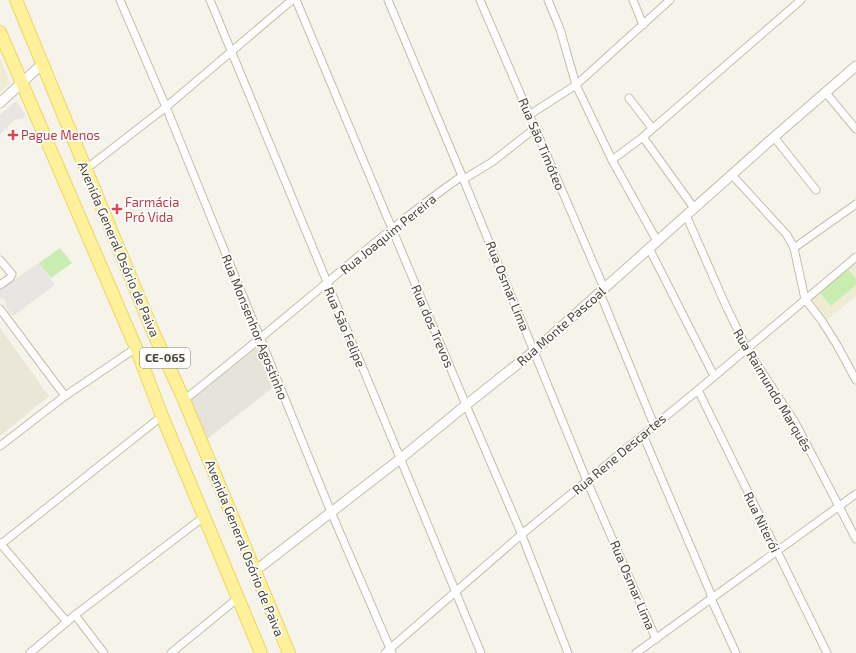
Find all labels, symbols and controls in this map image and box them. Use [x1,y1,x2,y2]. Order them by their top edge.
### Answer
street label: Rua São Timóteo [515,95,569,193]
place label: Pague Menos [21,127,100,143]
marker: Pague Menos [8,130,18,140]
street label: Avenida General Osório de Paiva [75,159,163,339]
street label: Rua Joaquim Pereira [337,190,439,278]
place label: Farmácia Pró Vida [125,194,179,225]
marker: Farmácia Pró Vida [112,204,122,214]
street label: Rua Osmar Lima [483,239,533,333]
street label: Rua Monsenhor Agostinho [218,252,292,402]
street label: Rua dos Trevos [408,282,458,370]
street label: Rua Monte Pascoal [513,283,609,369]
street label: Rua São Felipe [321,284,369,370]
street label: Rua Raimundo Marquês [730,326,816,454]
road number: CE-065 [140,348,190,368]
street label: Rua Rene Descartes [569,410,669,498]
street label: Avenida General Osório de Paiva [202,457,288,639]
street label: Rua Niterói [740,489,784,555]
street label: Rua Osmar Lima [607,538,659,632]

